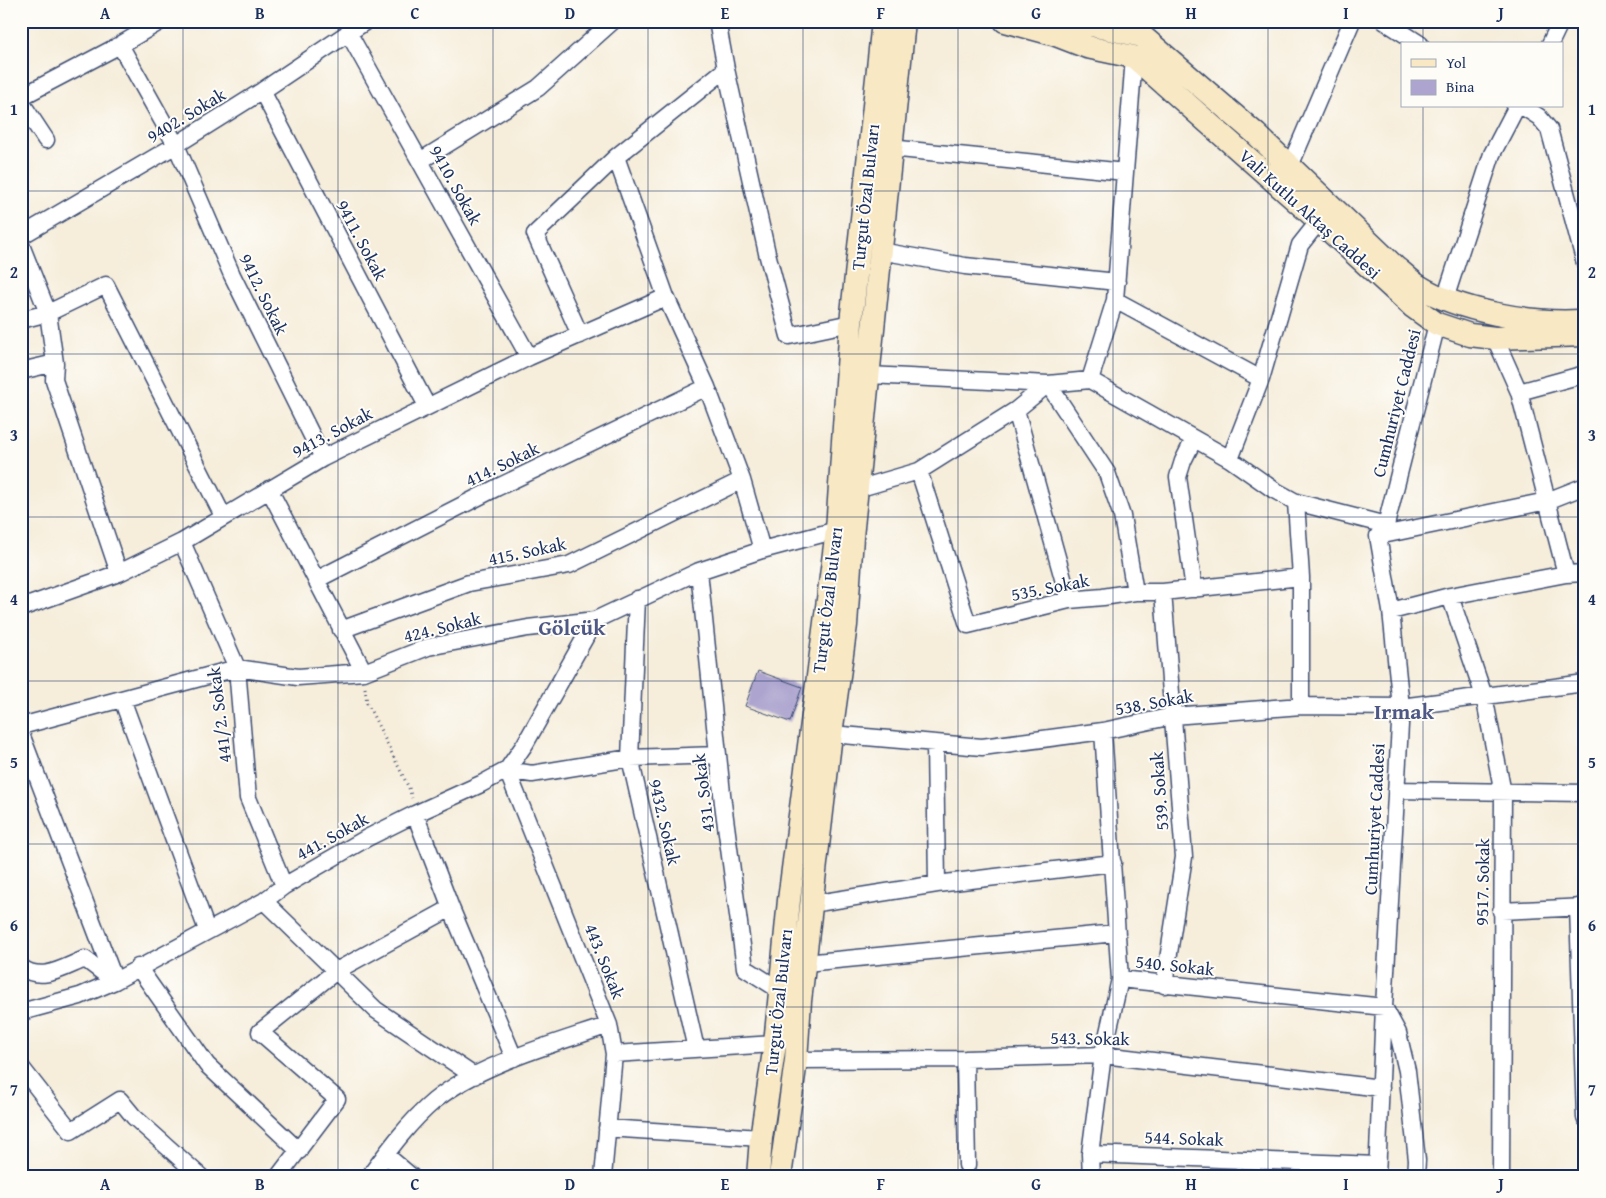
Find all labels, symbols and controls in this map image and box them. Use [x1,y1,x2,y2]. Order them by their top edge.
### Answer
text: A [100,1,111,25]
text: B [255,1,265,25]
text: C [410,1,420,25]
text: D [565,1,575,25]
text: E [721,1,730,25]
text: F [877,1,885,25]
text: G [1031,1,1041,25]
text: H [1185,1,1197,25]
text: I [1343,1,1349,25]
text: J [1495,1,1504,25]
legend [1401,42,1564,108]
text: Yol [1446,52,1466,73]
text: Bina [1446,76,1474,97]
street label: 9402. Sokak [141,80,231,149]
text: 1 [10,97,18,121]
text: 1 [1588,97,1596,121]
street label: Turgut Özal Bulvarı [844,122,886,272]
street label: 9410. Sokak [423,140,489,231]
street label: Vali Kutlu Aktaş Caddesi [1233,143,1387,285]
street label: 9411. Sokak [329,195,395,286]
street label: 9412. Sokak [233,249,296,340]
text: 2 [10,260,18,284]
text: 2 [1588,260,1596,284]
street label: Cumhuriyet Caddesi [1365,326,1427,480]
street label: 9413. Sokak [287,399,378,465]
text: 3 [10,423,18,447]
text: 3 [1588,423,1596,447]
street label: 414. Sokak [461,434,544,493]
street label: Turgut Özal Bulvarı [805,525,849,675]
street label: 415. Sokak [486,529,569,572]
street label: 535. Sokak [1009,566,1092,608]
text: 4 [10,587,18,611]
text: 4 [1588,587,1596,611]
street label: 424. Sokak [400,604,484,650]
district label: Gölcük [538,611,606,643]
street label: 441/2. Sokak [200,665,238,764]
street label: 538. Sokak [1113,682,1196,722]
district label: Irmak [1374,695,1435,727]
street label: Cumhuriyet Caddesi [1357,742,1391,896]
text: 5 [10,750,18,774]
street label: 539. Sokak [1143,750,1175,831]
text: 5 [1588,750,1596,774]
street label: 431. Sokak [685,751,721,834]
street label: 9432. Sokak [642,776,688,869]
street label: 441. Sokak [291,805,374,867]
street label: 9517. Sokak [1468,837,1496,926]
text: 6 [10,913,18,937]
text: 6 [1588,913,1596,937]
street label: 443. Sokak [578,919,633,1004]
street label: Turgut Özal Bulvarı [757,927,799,1077]
street label: 540. Sokak [1134,947,1217,983]
street label: 543. Sokak [1050,1024,1131,1052]
text: 7 [10,1077,18,1101]
text: 7 [1588,1077,1596,1101]
street label: 544. Sokak [1144,1123,1225,1153]
text: A [100,1172,111,1196]
text: B [255,1172,265,1196]
text: C [410,1172,420,1196]
text: D [565,1172,575,1196]
text: E [721,1172,730,1196]
text: F [877,1172,885,1196]
text: G [1031,1172,1041,1196]
text: H [1185,1172,1197,1196]
text: I [1343,1172,1349,1196]
text: J [1495,1172,1504,1196]

